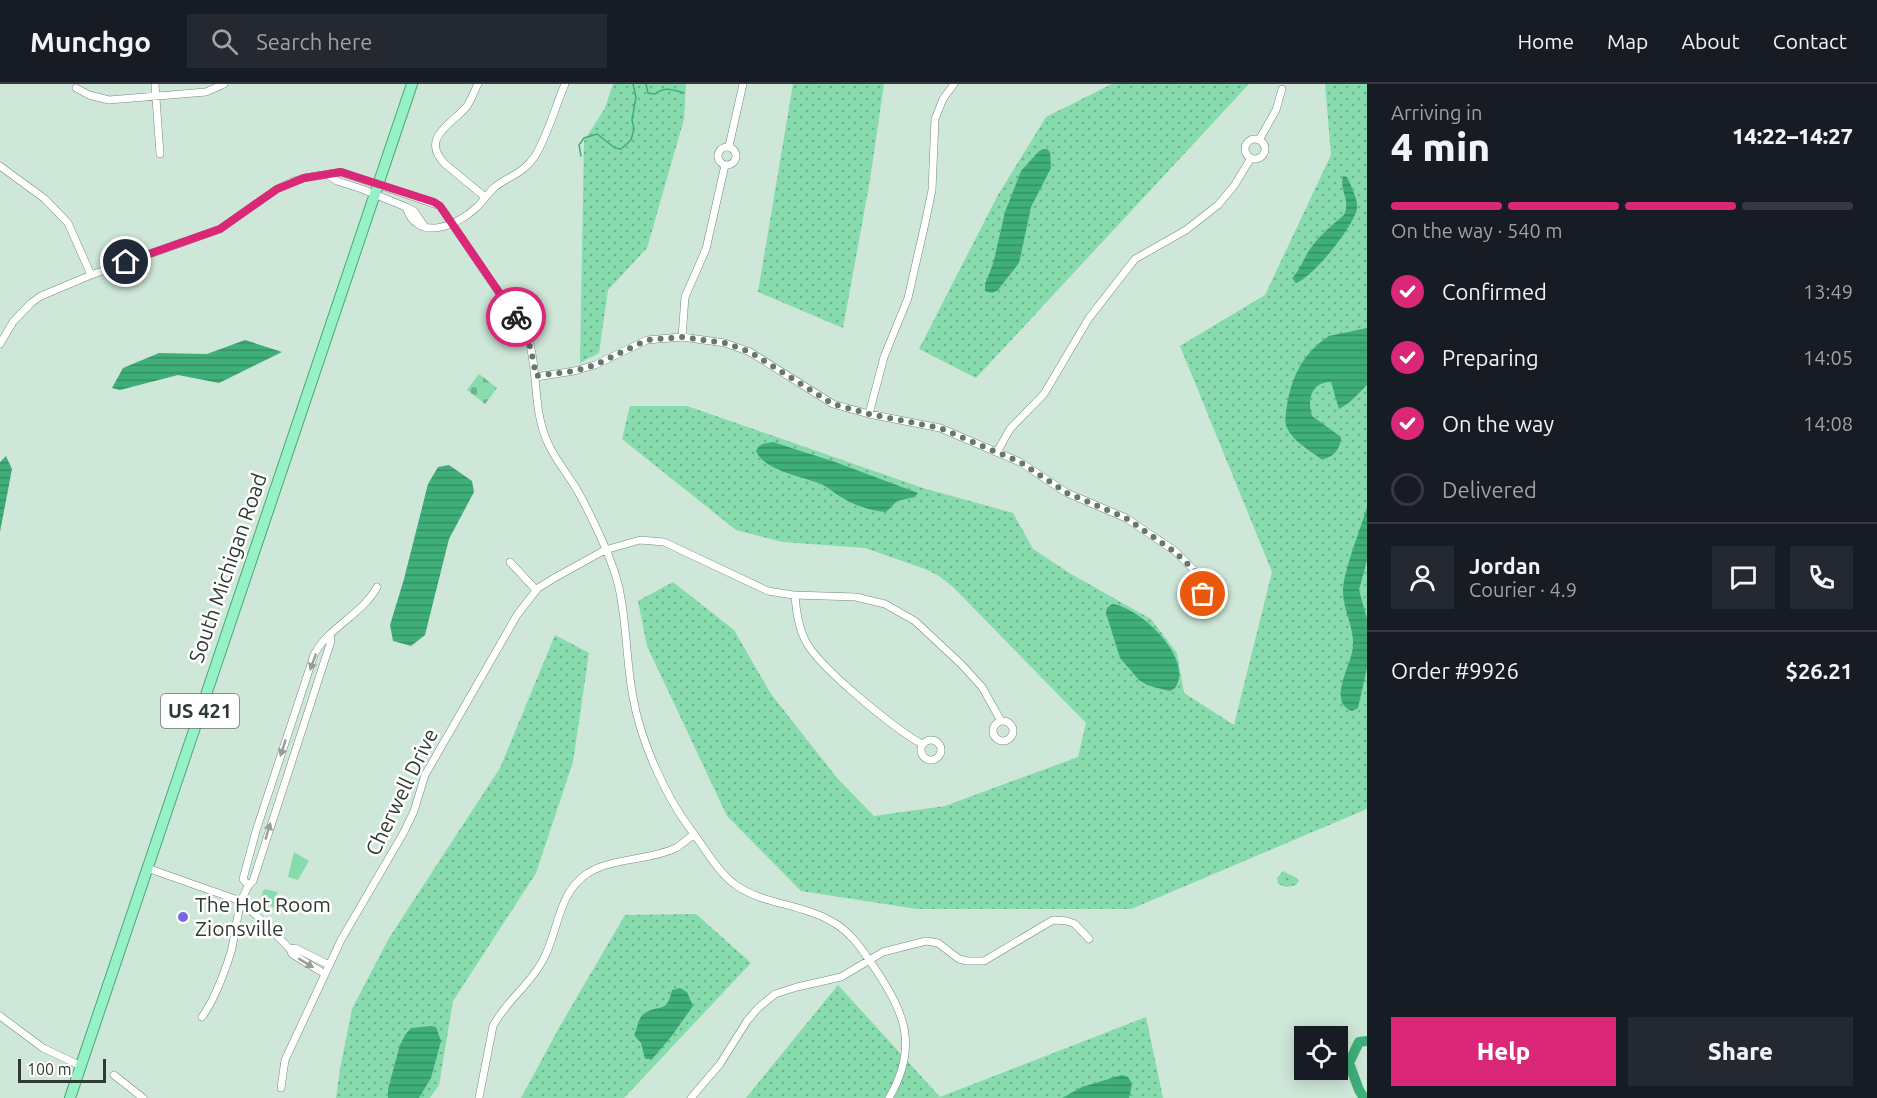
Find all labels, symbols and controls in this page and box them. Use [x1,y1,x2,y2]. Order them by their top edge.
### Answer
search box [187,14,607,68]
icon: search [208,25,241,58]
text: Munchgo [30,26,151,57]
text: Search here [256,29,372,54]
text: Home [1517,29,1574,53]
text: Map [1607,29,1648,53]
text: About [1681,29,1740,53]
text: Contact [1773,29,1847,53]
text: Arriving in [1391,101,1482,124]
text: 14:22–14:27 [1732,123,1853,148]
text: 4 min [1391,125,1490,168]
text: On the way · 540 m [1391,219,1563,242]
pin [100,236,151,287]
icon: home [109,245,142,278]
icon: check [1391,275,1424,308]
text: Confirmed [1442,279,1547,304]
text: 13:49 [1803,280,1853,303]
courier [486,287,546,347]
icon: bike [500,301,533,334]
icon: check [1391,341,1424,374]
text: Preparing [1442,345,1539,370]
text: 14:05 [1803,346,1853,369]
icon: check [1391,407,1424,440]
text: On the way [1442,411,1554,436]
text: 14:08 [1803,412,1853,435]
street label: South Michigan Road [183,470,271,665]
text: Delivered [1442,477,1537,502]
button: person [1391,546,1454,609]
button: chat [1712,546,1775,609]
button: phone [1790,546,1853,609]
text: Jordan [1469,553,1541,578]
pin [1177,568,1228,619]
icon: bag [1186,577,1219,610]
text: Courier · 4.9 [1469,578,1577,601]
one-way arrow [307,653,317,671]
text: Order #9926 [1391,658,1519,683]
text: $26.21 [1786,658,1853,683]
road number: US 421 [161,694,239,728]
street label: Cherwell Drive [360,724,442,859]
one-way arrow [278,739,288,757]
one-way arrow [264,822,273,840]
place label: The Hot Room Zionsville [195,892,331,940]
marker: The Hot Room Zionsville [176,910,190,924]
one-way arrow [298,958,315,968]
button: Help [1391,1017,1616,1086]
button: Share [1628,1017,1853,1086]
map controls [1294,1026,1348,1080]
button: locate [1294,1026,1348,1080]
scale bar [18,1056,106,1084]
text: 100 m [27,1060,72,1078]

